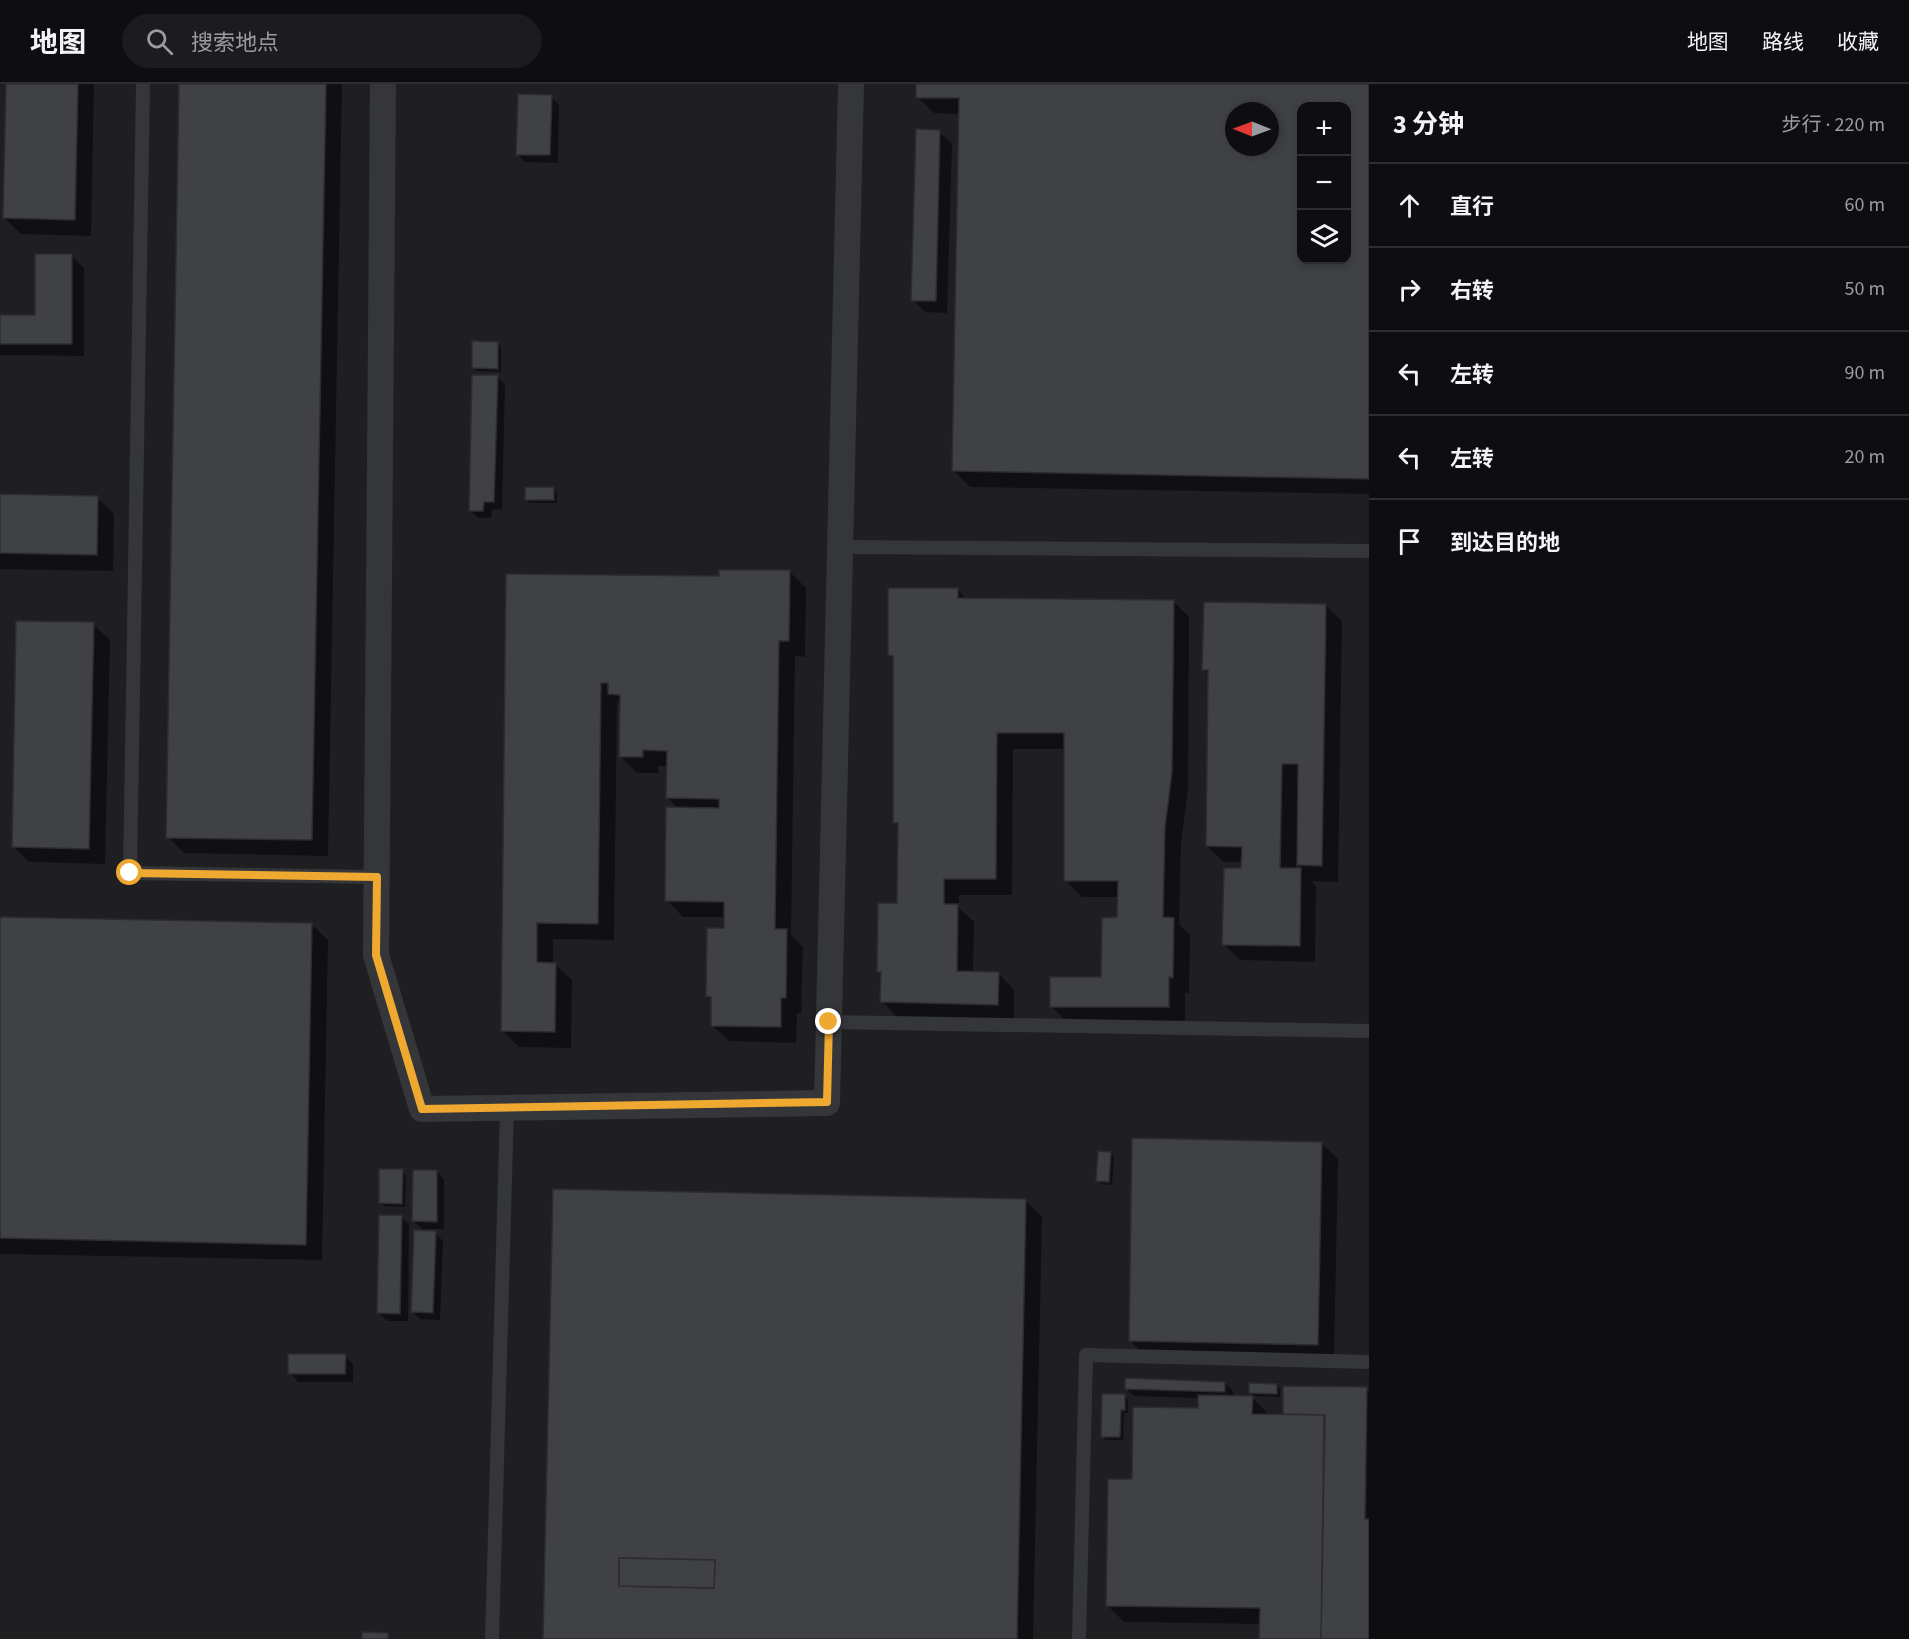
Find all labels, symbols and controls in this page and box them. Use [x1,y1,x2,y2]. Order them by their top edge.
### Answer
search box [122,14,542,68]
text: 地图 [30,23,86,63]
icon: search [143,25,176,58]
text: 搜索地点 [191,27,279,59]
text: 地图 [1687,27,1729,57]
text: 路线 [1762,27,1804,57]
text: 收藏 [1837,27,1879,57]
north arrow [1225,102,1279,156]
map controls [1297,102,1351,264]
button: + [1297,102,1351,156]
text: 3 分钟 [1393,106,1464,143]
text: 步行 · 220 m [1782,111,1885,139]
button: − [1297,156,1351,210]
icon: ahead [1393,189,1426,222]
text: 直行 [1450,191,1494,223]
text: 60 m [1845,191,1885,219]
button: layers [1297,210,1351,264]
icon: right [1393,273,1426,306]
text: 右转 [1450,275,1494,307]
text: 50 m [1845,275,1885,303]
icon: left [1393,357,1426,390]
text: 左转 [1450,359,1494,391]
text: 90 m [1845,359,1885,387]
icon: left [1393,441,1426,474]
text: 左转 [1450,443,1494,475]
text: 20 m [1845,443,1885,471]
icon: arrive [1393,525,1426,558]
text: 到达目的地 [1450,527,1560,559]
route start [116,859,142,885]
route end [815,1008,841,1034]

